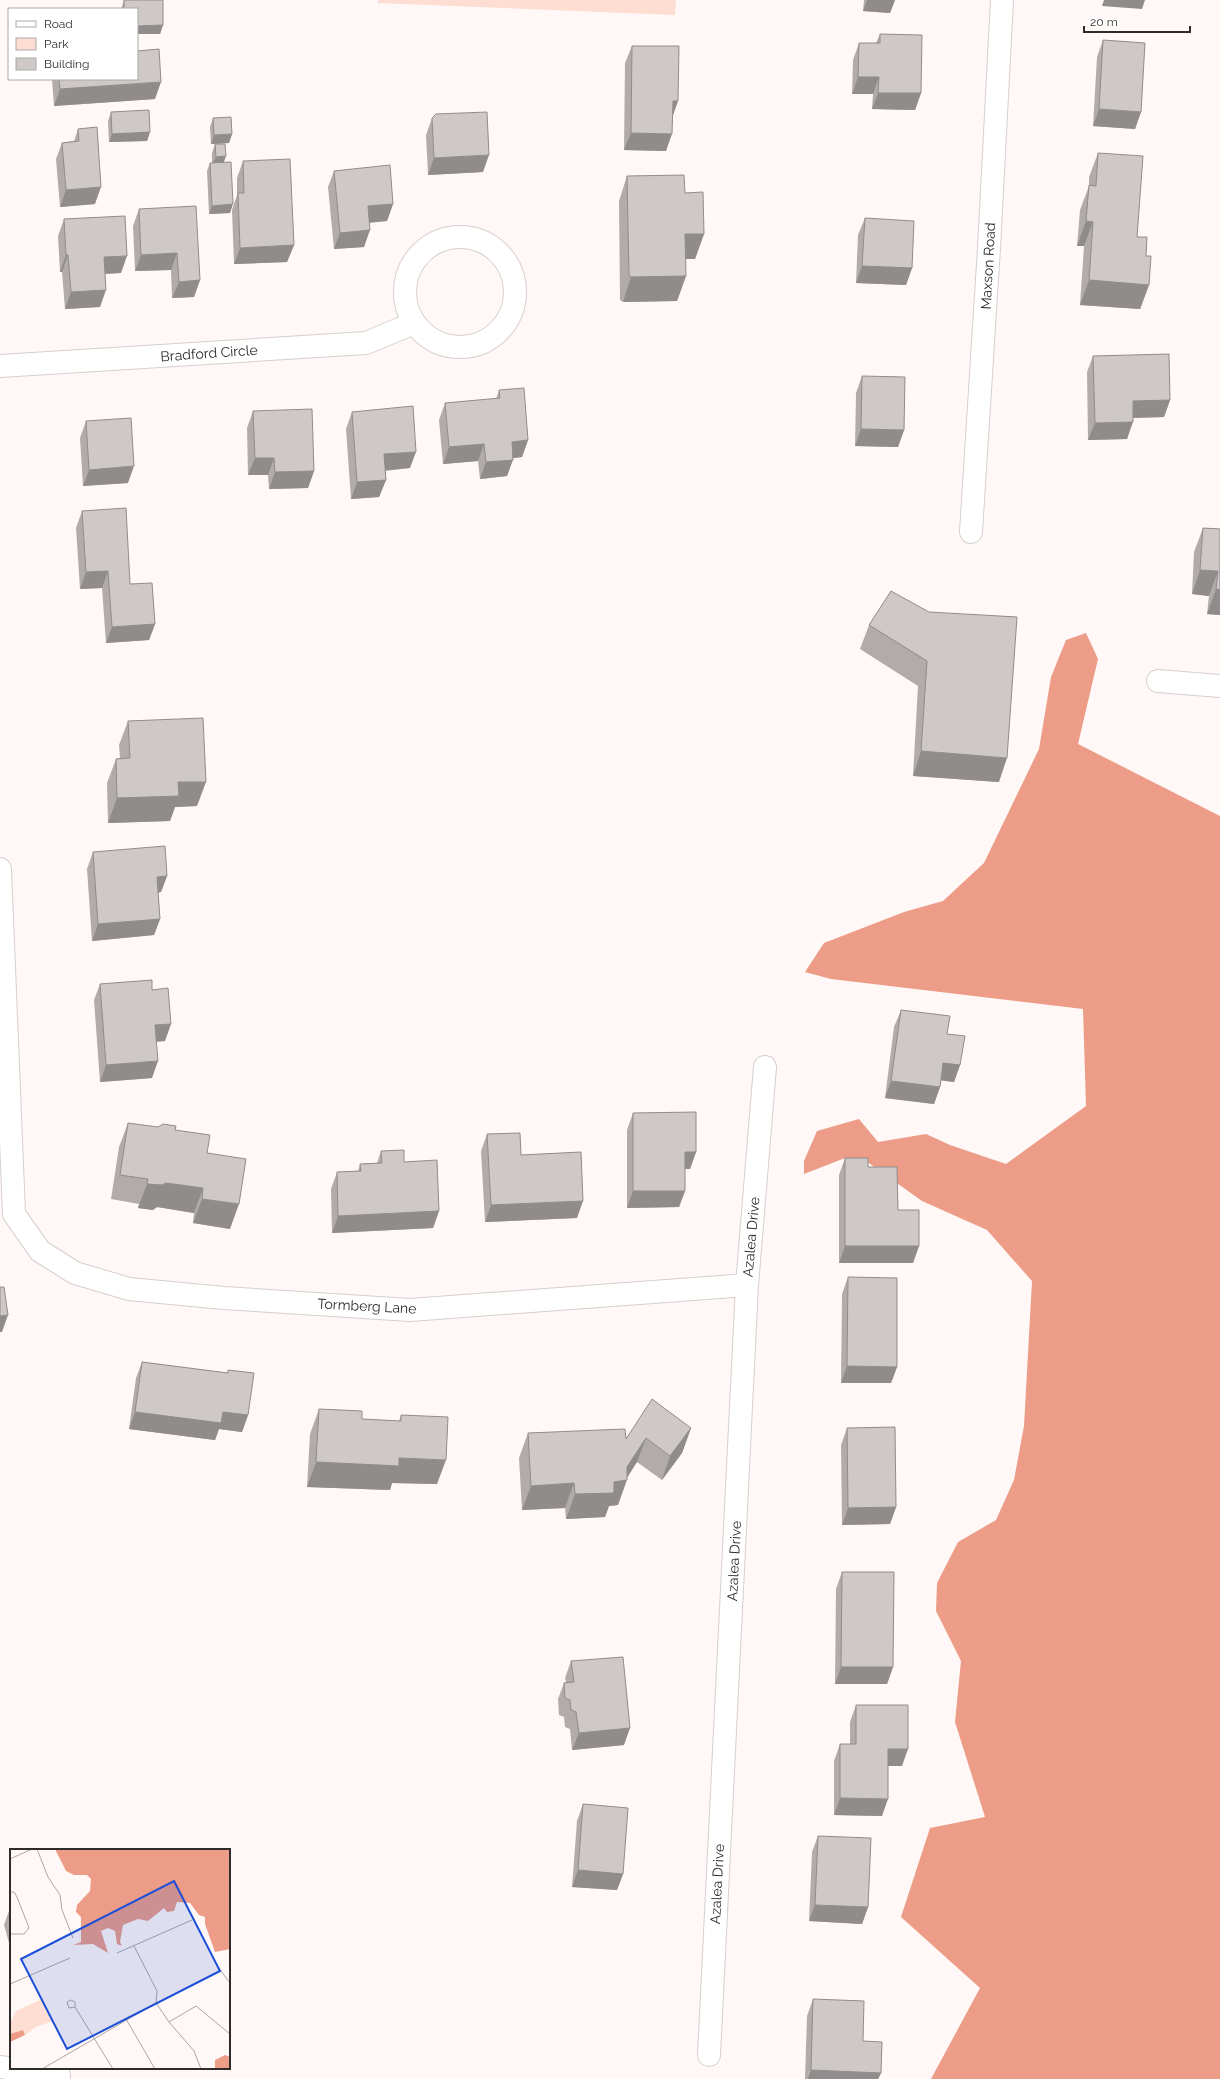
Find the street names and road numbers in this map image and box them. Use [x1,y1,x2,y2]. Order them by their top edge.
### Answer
street label: Maxson Road [978,222,998,310]
street label: Bradford Circle [160,342,258,364]
street label: Azalea Drive [740,1196,762,1278]
street label: Tormberg Lane [317,1295,417,1317]
street label: Azalea Drive [724,1520,744,1602]
street label: Azalea Drive [707,1843,727,1925]

